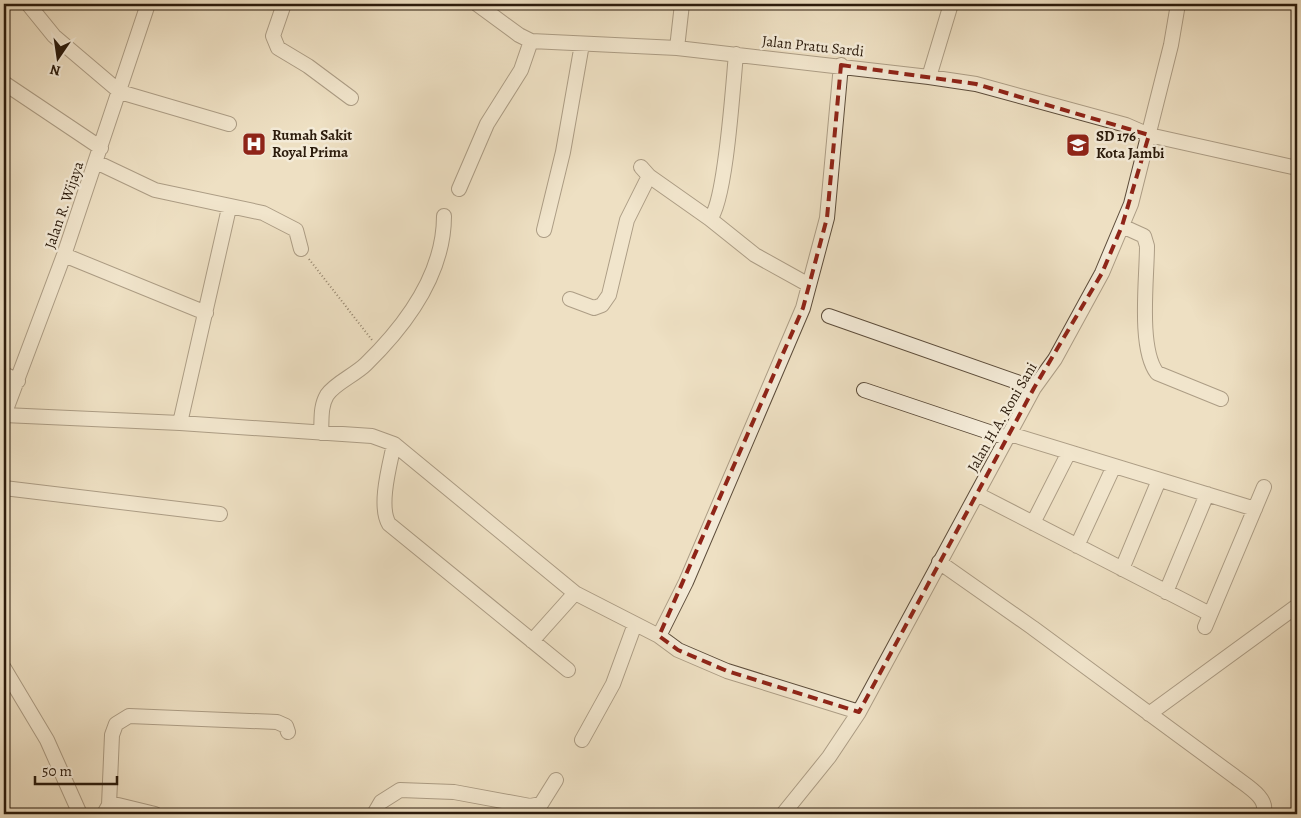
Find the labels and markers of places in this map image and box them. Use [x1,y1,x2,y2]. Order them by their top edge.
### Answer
place label: Rumah Sakit Royal Prima [272,125,352,162]
place label: SD 176 Kota Jambi [1096,126,1165,163]
hospital icon: Rumah Sakit Royal Prima [241,131,267,157]
school or university icon: SD 176 Kota Jambi [1065,132,1091,158]

